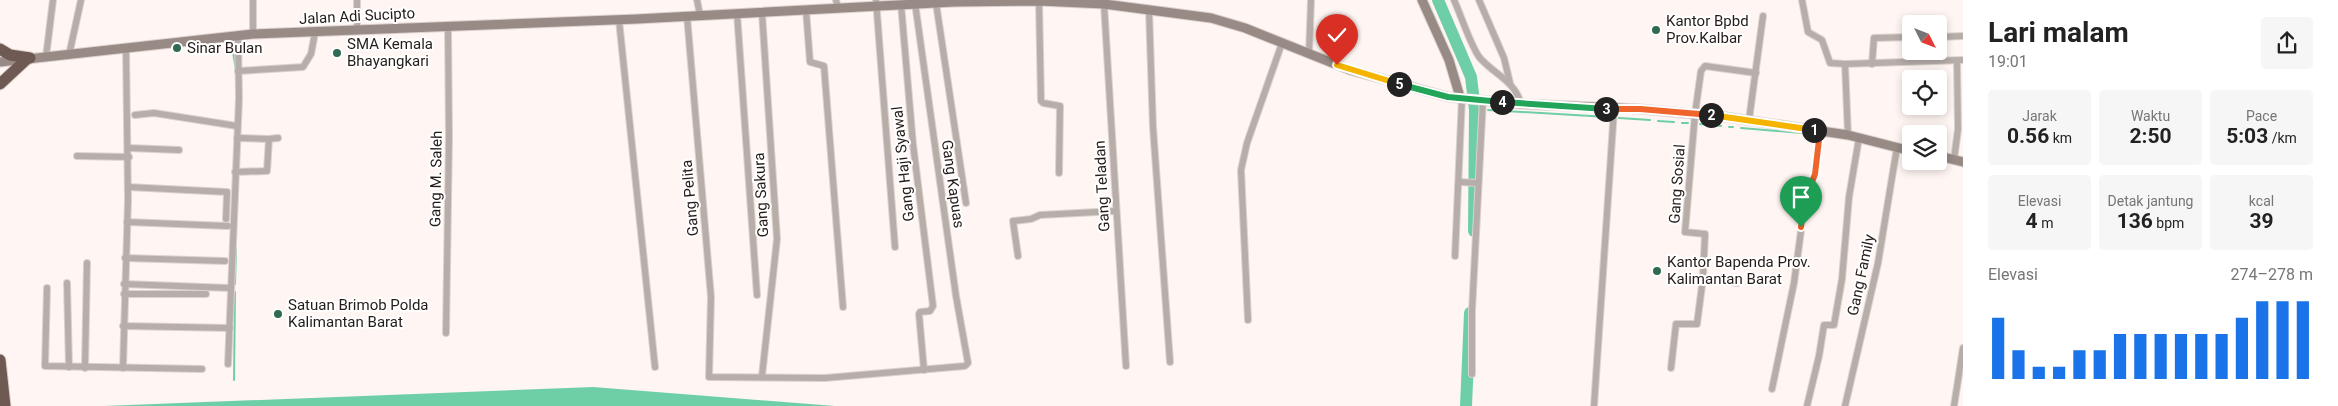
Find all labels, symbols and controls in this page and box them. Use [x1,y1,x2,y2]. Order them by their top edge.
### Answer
street label: Jalan Adi Sucipto [298,4,416,28]
place label: Kantor Bpbd Prov.Kalbar [1666,12,1749,47]
pin [1316,14,1358,65]
north arrow [1902,15,1948,60]
map controls [1902,15,1947,170]
text: Lari malam [1988,16,2129,49]
button: share [2261,17,2313,69]
icon: check [1323,21,1351,49]
marker: Kantor Bpbd Prov.Kalbar [1650,24,1662,36]
place label: SMA Kemala Bhayangkari [347,35,433,70]
place label: Sinar Bulan [187,39,263,57]
marker: Sinar Bulan [171,42,183,54]
marker: SMA Kemala Bhayangkari [331,47,343,59]
text: 19:01 [1988,52,2028,71]
button: locate [1902,70,1947,115]
pin: 5 [1386,72,1412,96]
text: 5 [1395,76,1404,92]
pin: 4 [1490,90,1514,114]
text: 4 [1498,94,1507,110]
pin: 3 [1594,96,1618,122]
text: 3 [1602,101,1611,117]
pin: 2 [1698,102,1724,128]
street label: Gang Haji Syawal [888,105,918,223]
text: 2 [1707,107,1716,123]
text: Jarak [2022,108,2057,124]
text: Waktu [2131,108,2170,124]
text: Pace [2246,108,2277,124]
pin: 1 [1802,118,1826,142]
text: 1 [1810,122,1819,138]
text: 0.56 [2007,124,2049,148]
text: 2:50 [2129,124,2172,148]
text: 5:03 [2226,124,2268,148]
button: layers [1902,125,1947,170]
text: km [2049,130,2072,146]
text: /km [2268,130,2297,146]
street label: Gang M. Saleh [426,131,446,227]
street label: Gang Kapuas [938,139,968,229]
street label: Gang Teladan [1091,140,1113,232]
street label: Gang Sosial [1665,144,1689,224]
street label: Gang Sakura [750,152,772,238]
street label: Gang Pelita [678,159,702,237]
pin [1780,176,1822,227]
icon: arrive [1787,183,1815,211]
text: Elevasi [2018,193,2061,209]
text: Detak jantung [2108,193,2193,209]
text: kcal [2249,193,2274,209]
text: 4 [2026,209,2038,233]
text: 136 [2117,209,2153,233]
text: 39 [2249,209,2274,233]
text: m [2038,215,2053,231]
text: bpm [2153,215,2184,231]
street label: Gang Family [1844,233,1878,317]
place label: Kantor Bapenda Prov. Kalimantan Barat [1667,253,1811,288]
marker: Kantor Bapenda Prov. Kalimantan Barat [1651,265,1663,277]
text: Elevasi [1988,265,2038,284]
text: 274–278 m [2231,265,2313,284]
place label: Satuan Brimob Polda Kalimantan Barat [288,296,429,331]
marker: Satuan Brimob Polda Kalimantan Barat [272,308,284,320]

